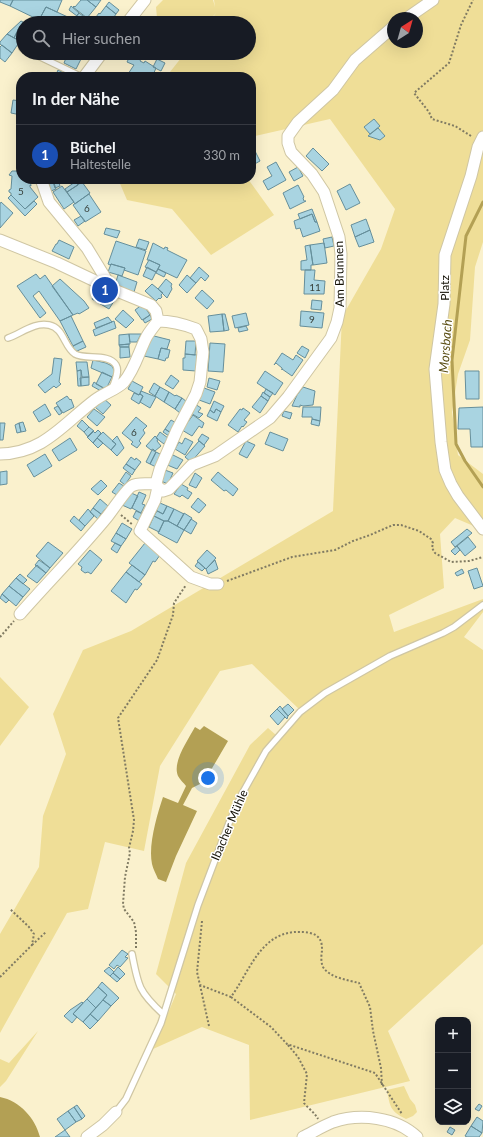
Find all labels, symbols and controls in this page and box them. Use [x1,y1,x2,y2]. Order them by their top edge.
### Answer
north arrow [387,12,423,48]
search box [16,16,256,60]
icon: search [30,27,52,49]
text: Hier suchen [62,29,141,47]
text: In der Nähe [32,88,120,109]
text: Büchel [70,138,116,156]
text: 1 [41,147,49,163]
text: 330 m [203,147,240,163]
text: Haltestelle [70,156,131,172]
house number: 5 [18,185,24,197]
house number: 6 [84,202,90,214]
street label: Am Brunnen [331,241,347,307]
pin: 1 [92,275,118,305]
street label: Platz [437,275,452,301]
house number: 11 [309,281,321,293]
house number: 9 [309,313,315,325]
water label: Morsbach [435,319,455,373]
house number: 6 [131,426,137,438]
your location [198,768,218,788]
street label: Ibacher Mühle [207,787,251,863]
map controls [435,1017,471,1125]
button: + [435,1017,471,1053]
button: − [435,1053,471,1089]
button: layers [435,1089,471,1125]

